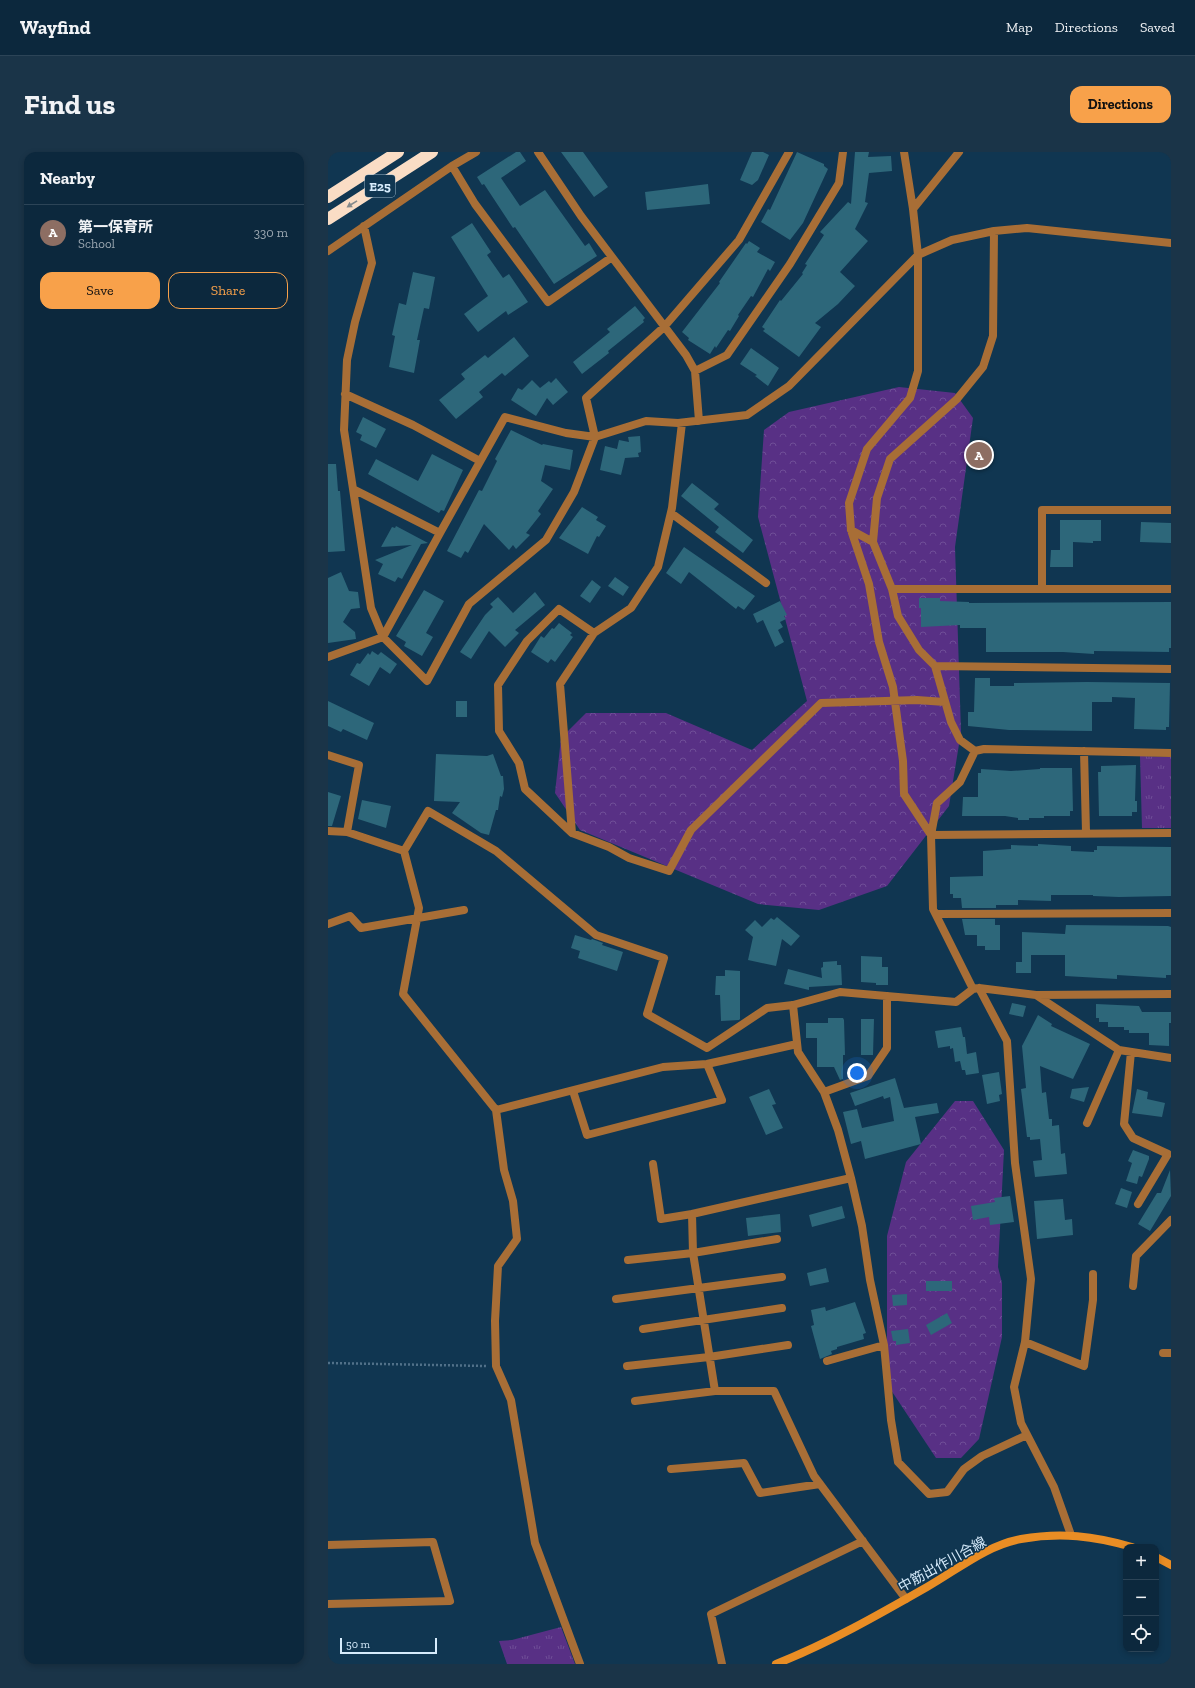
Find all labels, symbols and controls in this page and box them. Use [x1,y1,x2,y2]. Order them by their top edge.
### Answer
text: Wayfind [20,16,91,39]
text: Map [1006,19,1033,36]
text: Directions [1055,19,1118,36]
text: Saved [1140,19,1175,36]
button: Directions [1070,86,1171,123]
text: Find us [24,88,115,121]
text: Nearby [40,168,95,188]
road number: E25 [365,175,395,197]
one-way arrow [346,200,358,207]
text: 第一保育所 [78,218,153,236]
text: A [49,225,57,240]
text: 330 m [254,225,288,240]
text: School [78,236,115,251]
button: Save [40,272,160,309]
button: Share [168,272,288,309]
pin: A [966,440,992,470]
your location [847,1063,867,1083]
street label: 中筋出作川合線 [895,1533,989,1596]
map controls [1123,1544,1159,1652]
button: + [1123,1544,1159,1580]
button: − [1123,1580,1159,1616]
button: locate [1123,1616,1159,1652]
scale bar [340,1636,437,1655]
text: 50 m [346,1638,370,1651]

